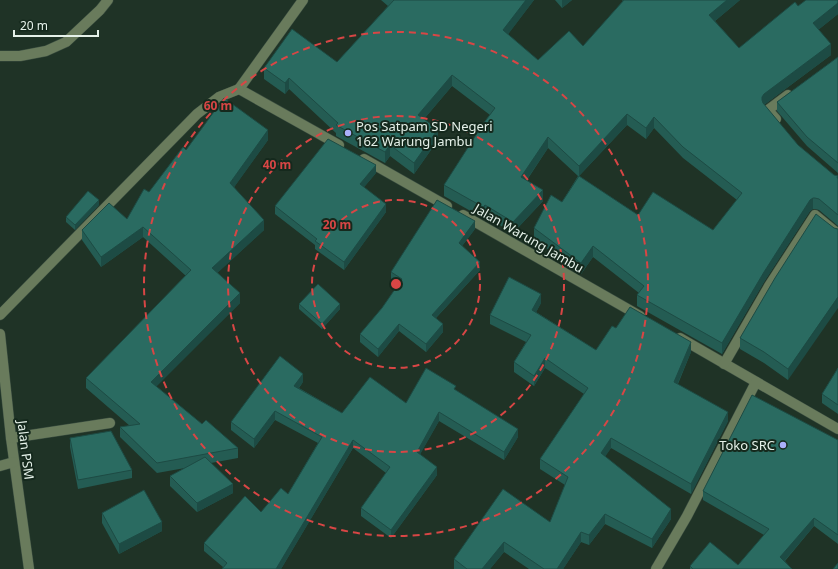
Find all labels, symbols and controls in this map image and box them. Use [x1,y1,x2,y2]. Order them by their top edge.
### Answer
scale bar [14,12,98,38]
text: 20 m [20,17,48,34]
text: 60 m [204,97,232,114]
place label: Pos Satpam SD Negeri 162 Warung Jambu [356,117,493,150]
marker: Pos Satpam SD Negeri 162 Warung Jambu [343,128,353,138]
text: 40 m [263,156,291,173]
street label: Jalan Warung Jambu [469,198,587,277]
text: 20 m [323,216,351,233]
centre of rings [389,277,403,291]
street label: Jalan PSM [13,417,39,481]
place label: Toko SRC [719,436,775,454]
marker: Toko SRC [778,440,788,450]

